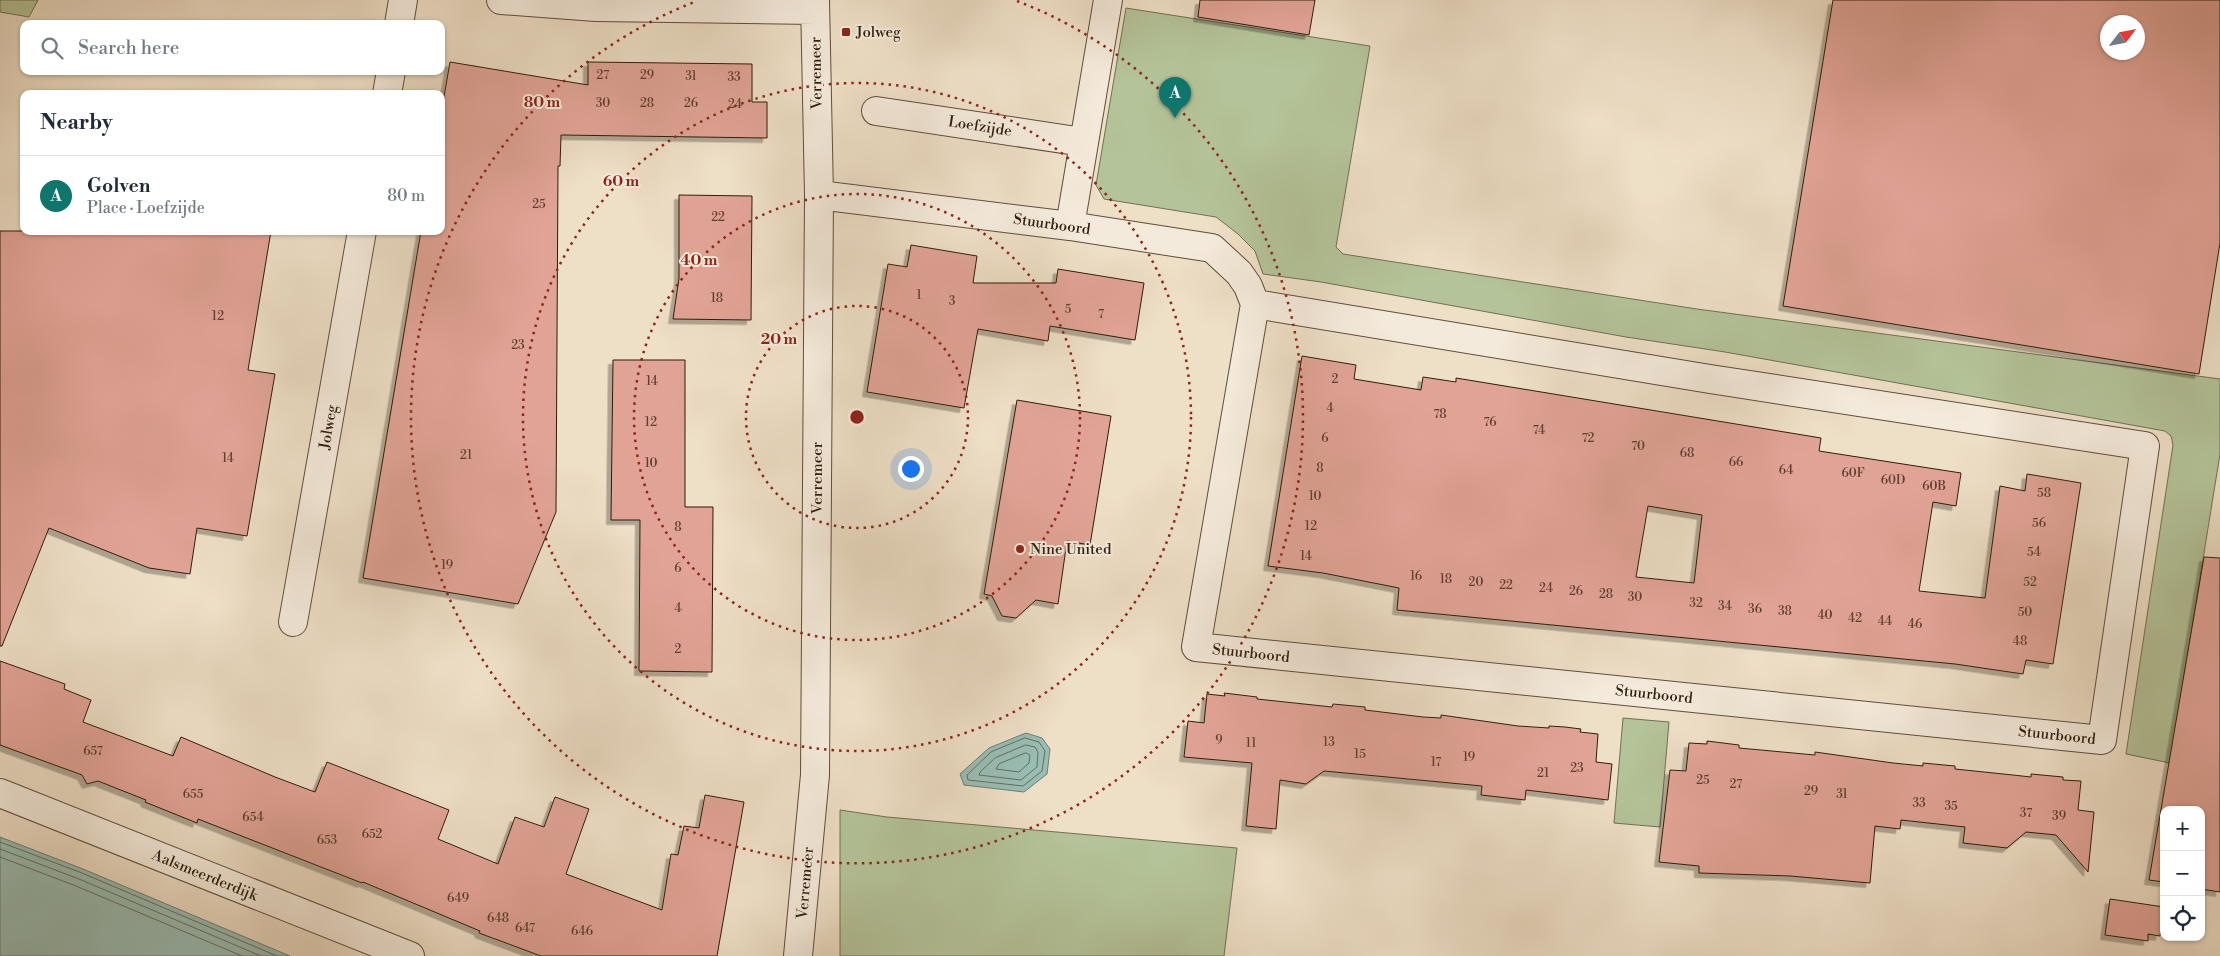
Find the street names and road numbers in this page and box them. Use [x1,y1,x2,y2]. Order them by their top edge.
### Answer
street label: Verremeer [806,36,827,110]
street label: Loefzijde [947,112,1013,141]
street label: Stuurboord [1012,210,1092,239]
street label: Jolweg [315,403,342,452]
street label: Verremeer [808,441,827,515]
street label: Stuurboord [1211,640,1291,667]
street label: Stuurboord [1614,681,1694,708]
street label: Stuurboord [2017,722,2097,749]
street label: Aalsmeerderdijk [148,845,261,906]
street label: Verremeer [793,846,818,921]

